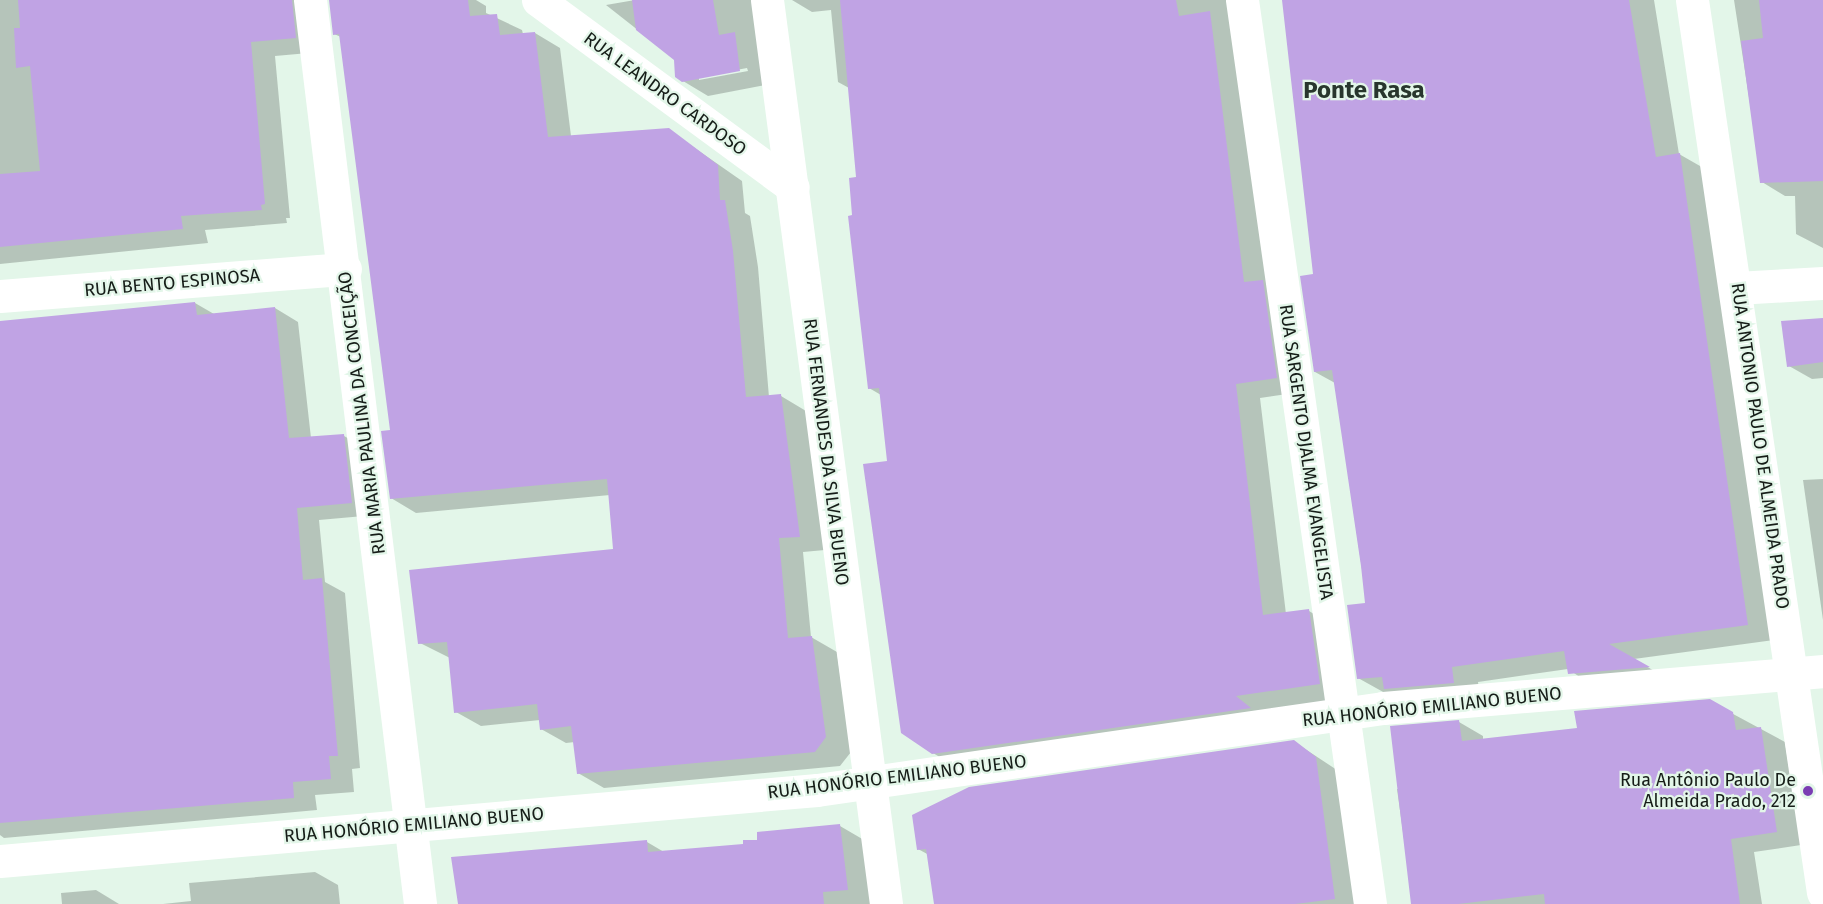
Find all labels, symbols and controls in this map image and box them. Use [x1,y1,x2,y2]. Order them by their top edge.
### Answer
street label: RUA LEANDRO CARDOSO [579,28,751,160]
district label: Ponte Rasa [1303,77,1425,105]
street label: RUA BENTO ESPINOSA [83,265,261,301]
street label: RUA MARIA PAULINA DA CONCEIÇÃO [334,270,390,556]
street label: RUA ANTONIO PAULO DE ALMEIDA PRADO [1726,281,1794,611]
street label: RUA SARGENTO DJALMA EVANGELISTA [1275,303,1337,601]
street label: RUA FERNANDES DA SILVA BUENO [799,317,853,587]
street label: RUA HONÓRIO EMILIANO BUENO [1301,683,1563,731]
street label: RUA HONÓRIO EMILIANO BUENO [766,750,1028,804]
place label: Rua Antônio Paulo De Almeida Prado, 212 [1620,770,1796,812]
marker: Rua Antônio Paulo De Almeida Prado, 212 [1801,784,1815,798]
street label: RUA HONÓRIO EMILIANO BUENO [283,803,545,847]

